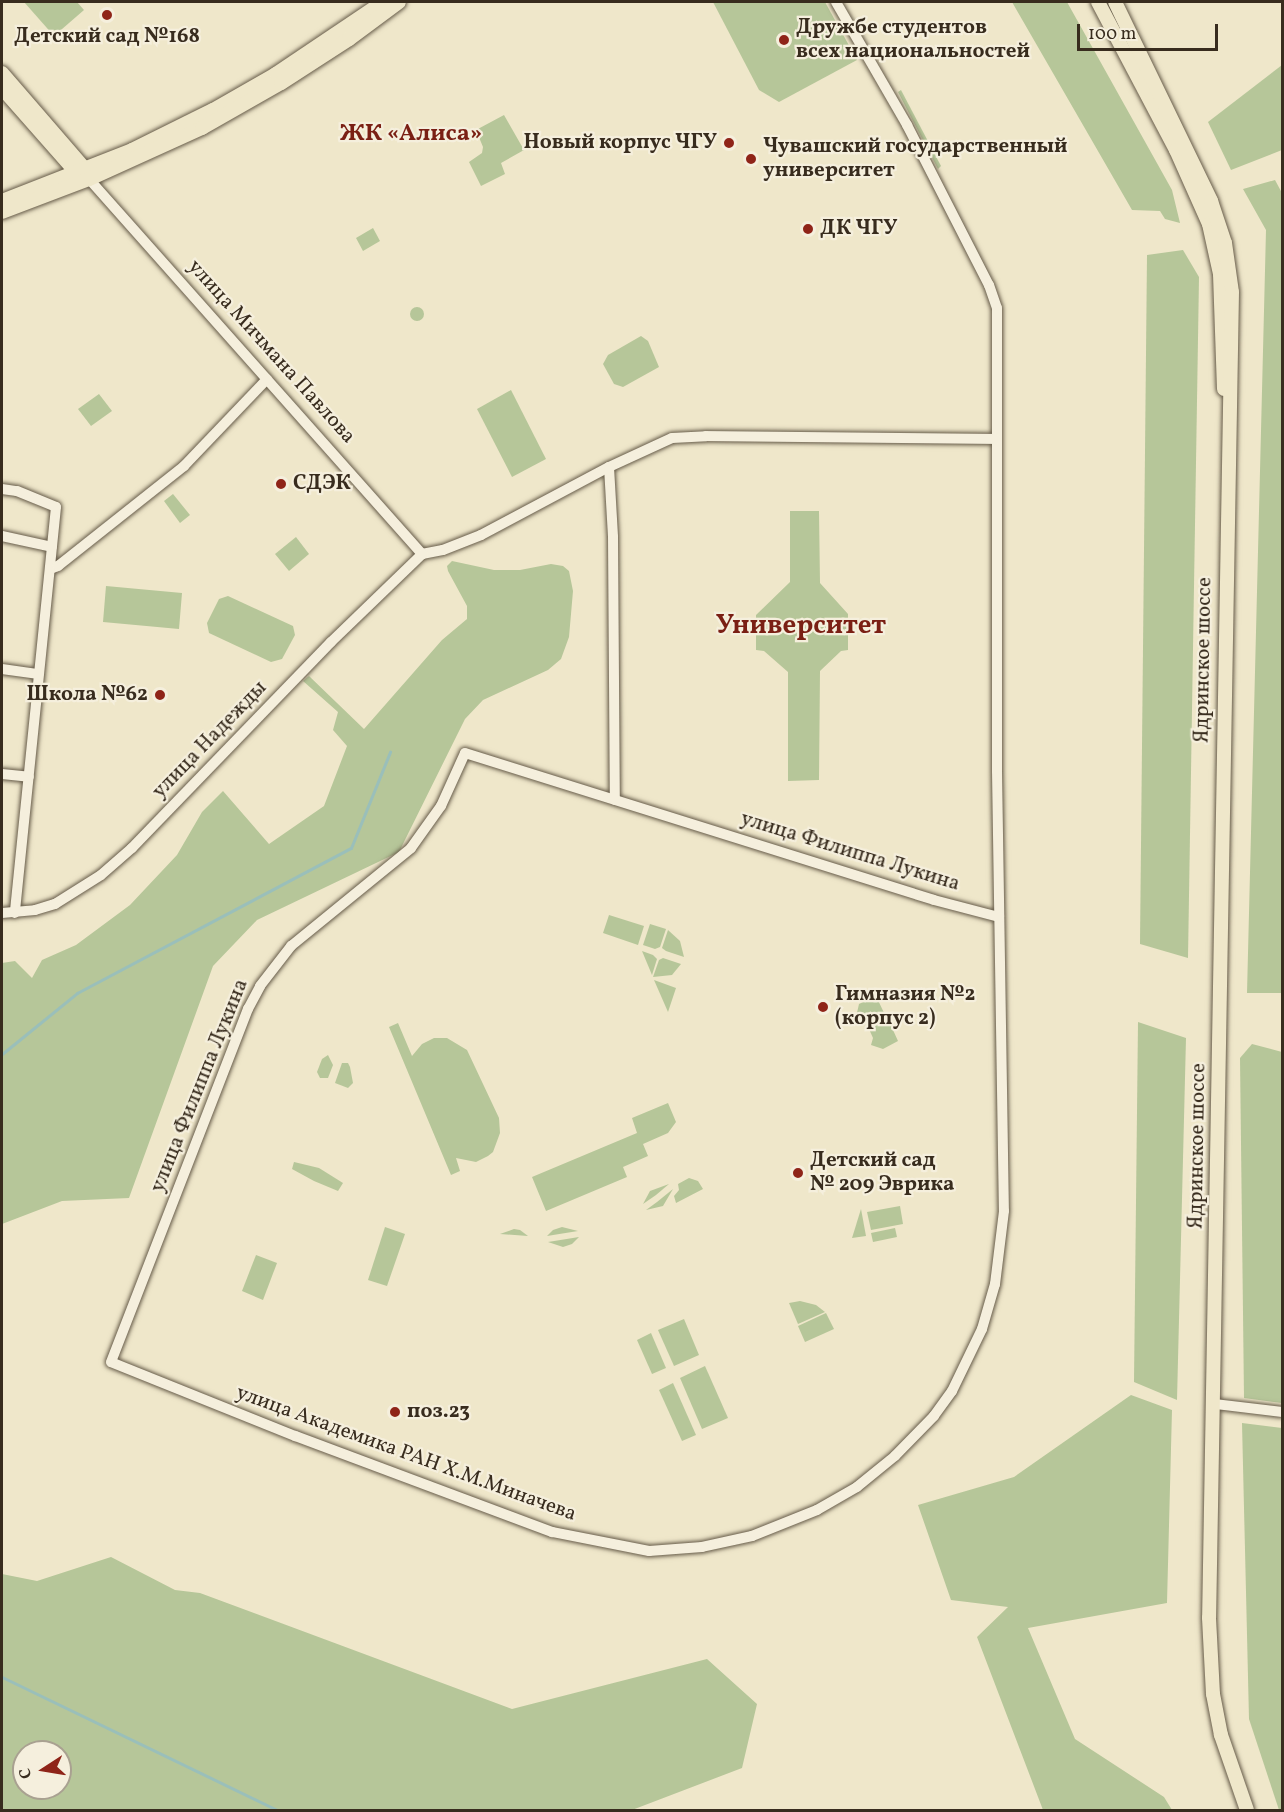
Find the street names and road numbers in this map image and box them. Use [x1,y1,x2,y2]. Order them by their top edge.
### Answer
street label: улица Мичмана Павлова [182,255,360,449]
street label: Ядринское шоссе [1190,577,1218,743]
street label: улица Надежды [147,676,273,804]
street label: улица Филиппа Лукина [737,807,963,897]
street label: улица Филиппа Лукина [146,976,254,1196]
street label: Ядринское шоссе [1184,1063,1212,1229]
street label: улица Академика РАН Х.М.Миначева [232,1381,580,1527]

